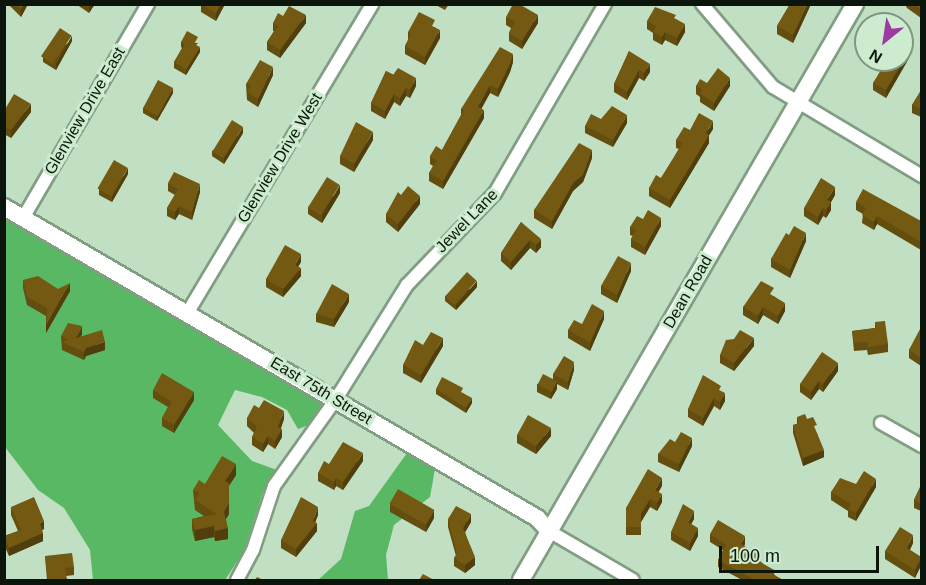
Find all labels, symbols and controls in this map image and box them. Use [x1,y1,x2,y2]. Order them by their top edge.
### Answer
north arrow [854,12,914,72]
street label: Glenview Drive East [41,44,129,178]
text: N [866,46,885,67]
street label: Glenview Drive West [234,90,326,226]
street label: Jewel Lane [432,185,502,257]
street label: Dean Road [659,252,717,332]
street label: East 75th Street [267,353,375,429]
scale bar [722,534,882,572]
text: 100 m [730,546,780,566]

